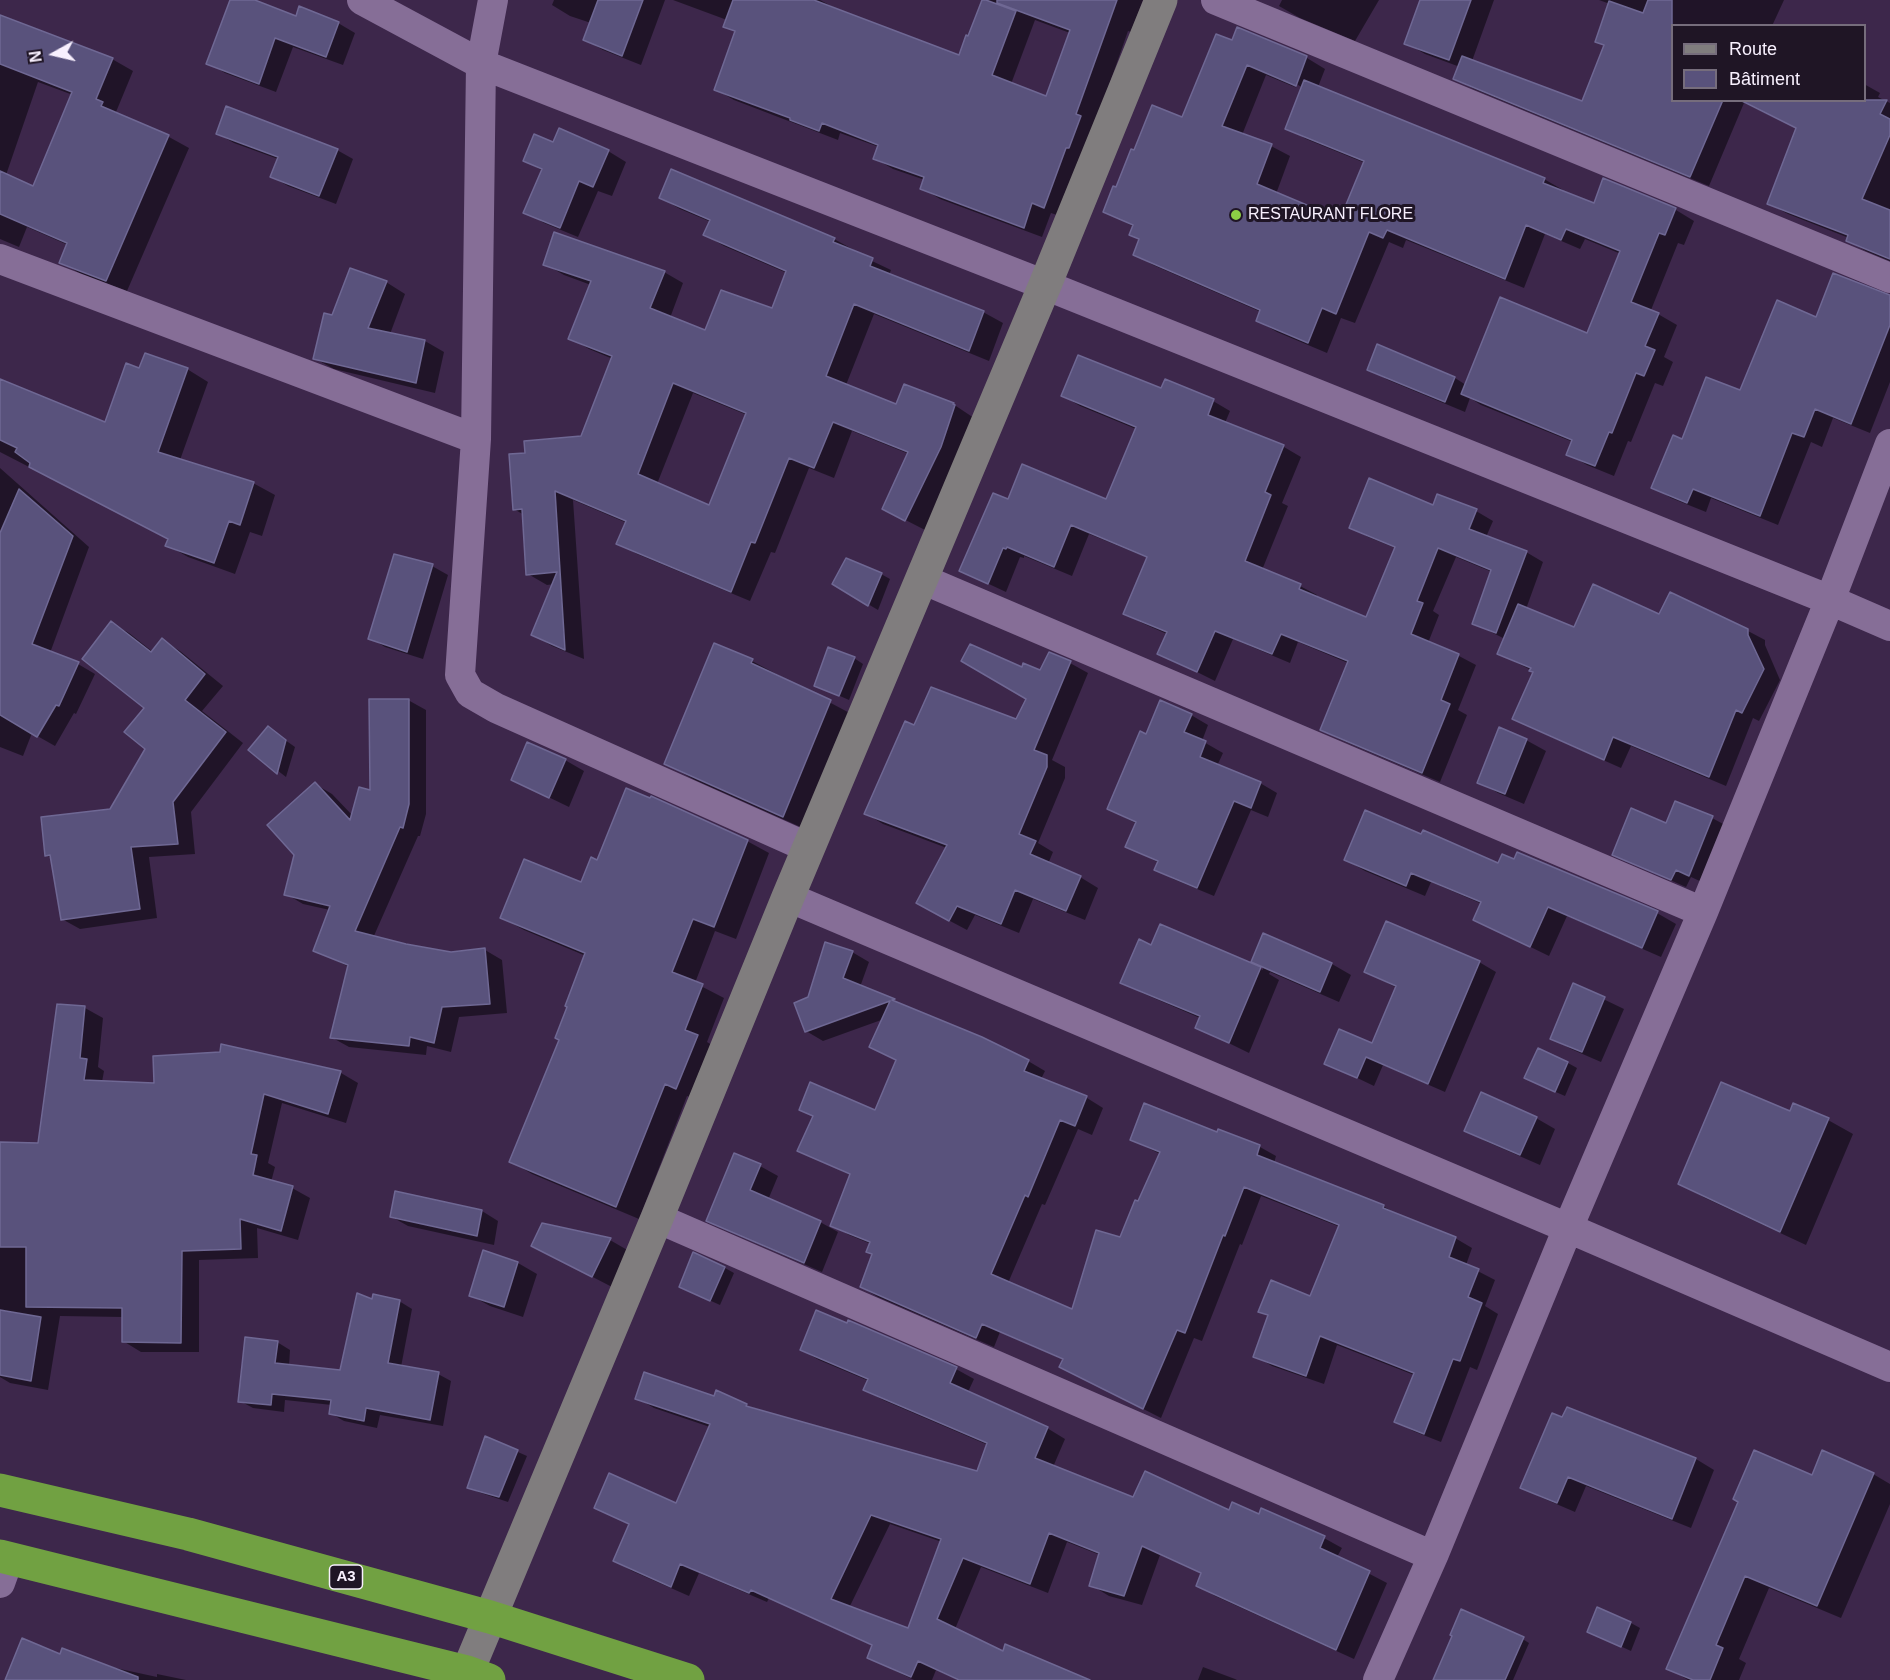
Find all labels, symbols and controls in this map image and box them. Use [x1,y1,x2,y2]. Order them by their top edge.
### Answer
north arrow [24,24,84,84]
legend [1671,24,1866,102]
text: Route [1729,39,1777,59]
text: N [26,50,45,63]
text: Bâtiment [1729,69,1800,89]
place label: RESTAURANT FLORE [1248,205,1413,225]
marker: RESTAURANT FLORE [1229,208,1243,222]
road number: A3 [330,1565,362,1589]

